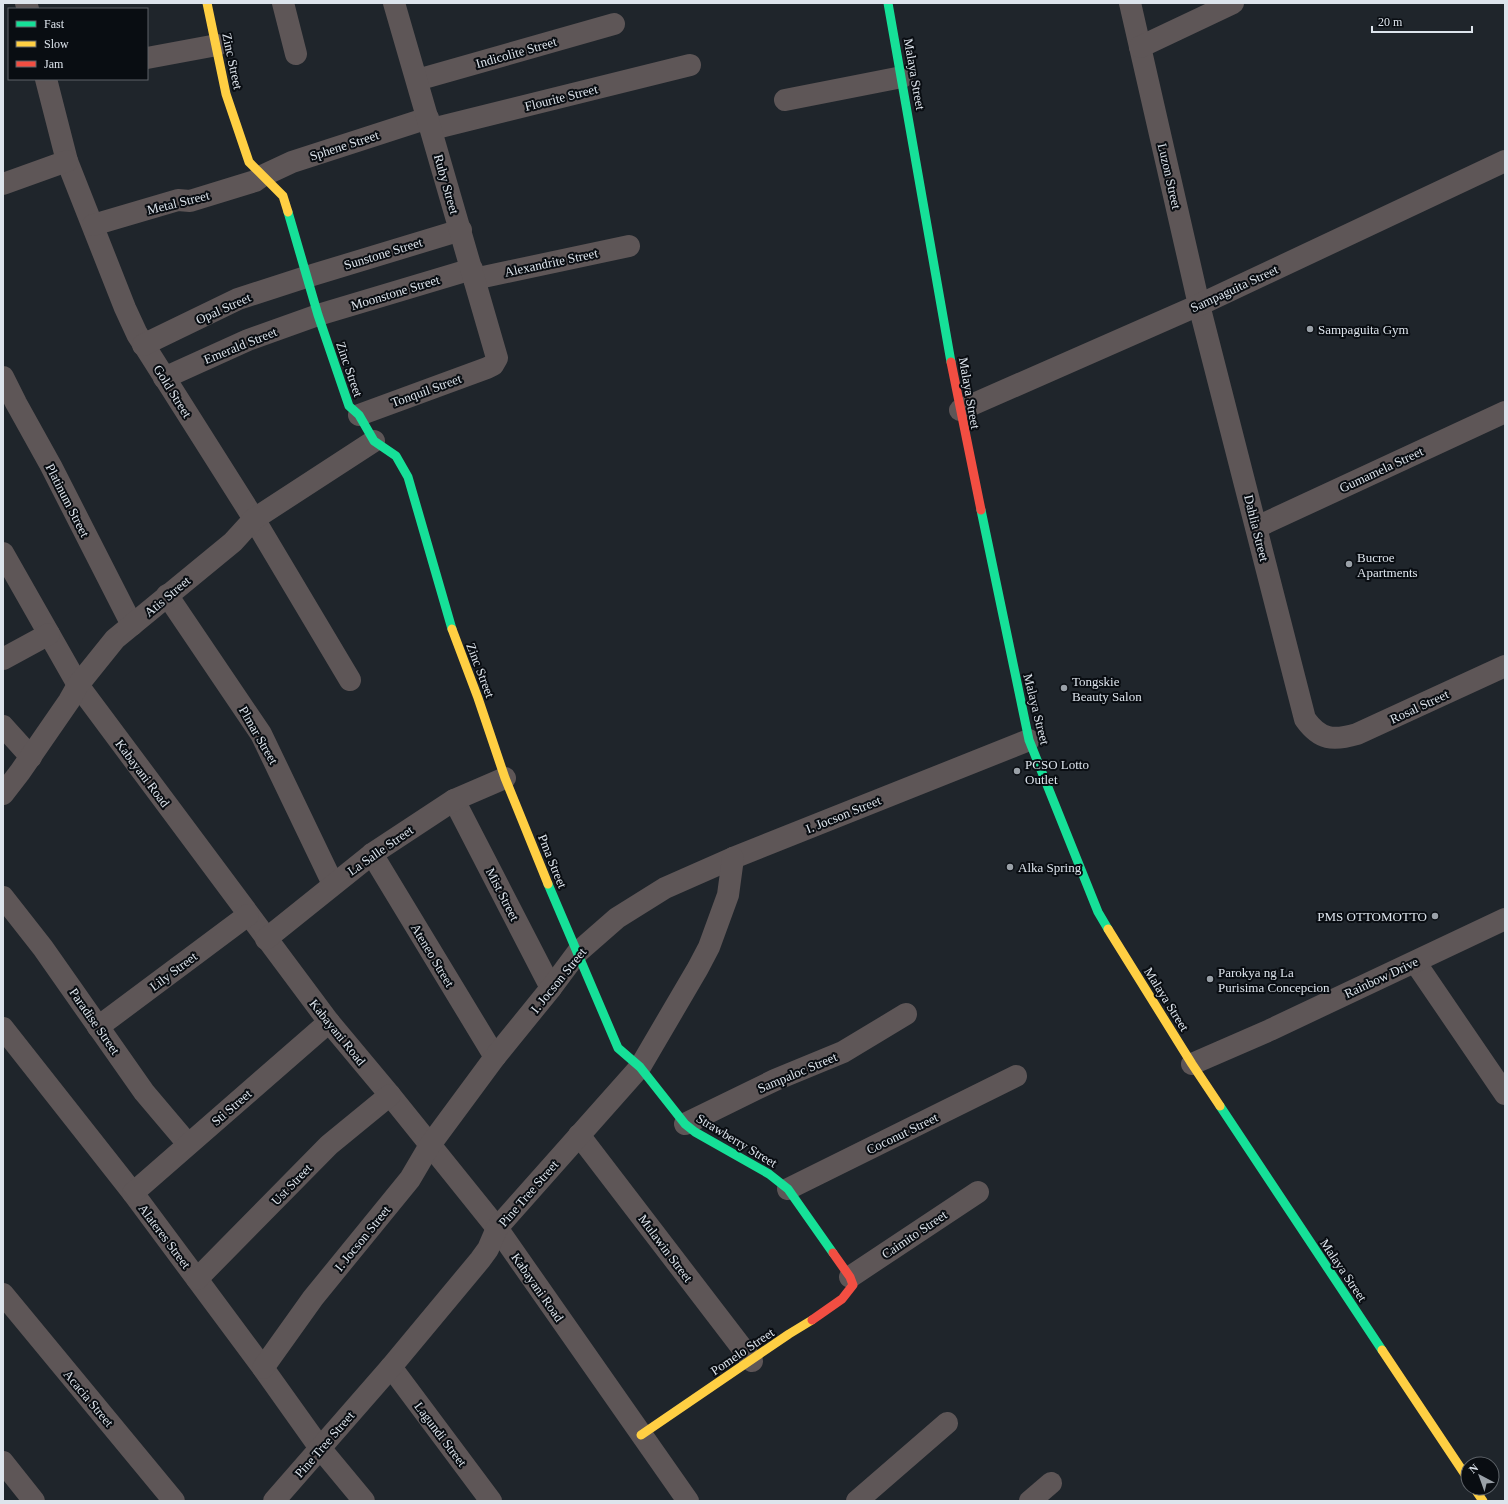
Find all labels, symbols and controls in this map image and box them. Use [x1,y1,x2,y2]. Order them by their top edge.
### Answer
legend [8,8,148,80]
scale bar [1372,8,1472,34]
text: 20 m [1378,15,1403,29]
text: Fast [44,17,65,31]
street label: Zinc Street [219,31,246,91]
street label: Indicolite Street [474,34,559,71]
text: Slow [44,37,69,51]
street label: Malaya Street [901,37,928,111]
text: Jam [44,57,64,71]
street label: Flourite Street [523,81,600,114]
street label: Sphene Street [308,127,381,164]
street label: Luzon Street [1155,142,1184,211]
street label: Ruby Street [431,152,462,216]
street label: Metal Street [145,187,211,217]
street label: Sunstone Street [342,234,425,273]
street label: Alexandrite Street [503,245,599,280]
street label: Sampaguita Street [1188,261,1281,315]
street label: Moonstone Street [349,272,442,313]
street label: Opal Street [193,289,253,327]
place label: Sampaguita Gym [1318,322,1409,337]
street label: Emerald Street [201,324,279,367]
marker: Sampaguita Gym [1305,324,1315,334]
street label: Zinc Street [333,340,366,399]
street label: Malaya Street [956,356,983,430]
street label: Gold Street [150,362,195,421]
street label: Tonquil Street [389,371,464,410]
street label: Gumamela Street [1337,443,1426,495]
street label: Platinum Street [43,461,93,540]
street label: Dahlia Street [1241,493,1272,563]
place label: Bucroe Apartments [1357,550,1418,580]
marker: Bucroe Apartments [1344,559,1354,569]
street label: Atis Street [141,573,194,620]
street label: Zinc Street [463,641,498,700]
street label: Malaya Street [1020,672,1053,747]
place label: Tongskie Beauty Salon [1072,674,1142,704]
marker: Tongskie Beauty Salon [1059,683,1069,693]
street label: Rosal Street [1387,686,1451,727]
street label: Plmar Street [236,704,281,767]
street label: Kabayani Road [112,737,173,810]
place label: PCSO Lotto Outlet [1025,757,1089,787]
marker: PCSO Lotto Outlet [1012,766,1022,776]
street label: I. Jocson Street [803,792,883,836]
street label: La Salle Street [345,822,416,879]
street label: Pma Street [535,832,570,891]
place label: Alka Spring [1018,860,1082,875]
marker: Alka Spring [1005,862,1015,872]
street label: Mist Street [483,865,522,924]
place label: PMS OTTOMOTTO [1317,909,1427,924]
marker: PMS OTTOMOTTO [1430,911,1440,921]
street label: Ateneo Street [408,921,458,990]
street label: I. Jocson Street [527,944,590,1016]
street label: Lily Street [147,949,200,994]
street label: Rainbow Drive [1342,954,1421,1001]
street label: Malaya Street [1141,965,1192,1034]
place label: Parokya ng La Purisima Concepcion [1218,965,1330,995]
marker: Parokya ng La Purisima Concepcion [1205,974,1215,984]
street label: Paradise Street [66,985,123,1058]
street label: Kabayani Road [306,996,369,1069]
street label: Sampaloc Street [755,1049,840,1096]
street label: Sti Street [208,1086,255,1129]
street label: Strawberry Street [694,1110,780,1171]
street label: Coconut Street [864,1110,941,1157]
street label: Pine Tree Street [495,1157,562,1230]
street label: Ust Street [268,1160,315,1208]
street label: Alateres Street [135,1201,194,1272]
street label: I. Jocson Street [331,1202,394,1274]
street label: Caimito Street [879,1207,950,1262]
street label: Mulawin Street [635,1212,696,1285]
street label: Malaya Street [1317,1236,1370,1305]
street label: Kabayani Road [508,1250,567,1325]
street label: Pomelo Street [708,1324,777,1378]
street label: Acacia Street [60,1367,117,1430]
street label: Lagundi Street [411,1399,470,1470]
street label: Pine Tree Street [291,1408,358,1481]
north arrow [1460,1456,1500,1496]
text: N [1467,1461,1480,1476]

